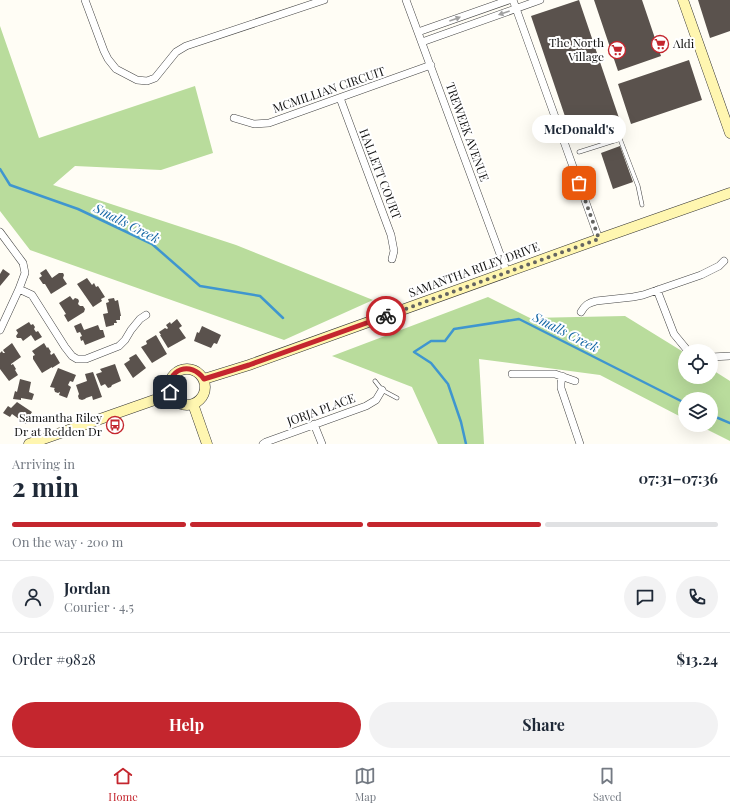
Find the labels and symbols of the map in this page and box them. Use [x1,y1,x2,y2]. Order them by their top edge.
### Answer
one-way arrow [497,10,509,16]
one-way arrow [450,16,462,22]
place label: The North Village [549,34,604,64]
supermarket icon: Aldi [650,34,670,54]
place label: Aldi [672,35,695,51]
supermarket icon: The North Village [607,40,627,60]
street label: MCMILLIAN CIRCUIT [270,62,388,116]
street label: TREWEEK AVENUE [443,80,493,183]
callout: McDonald's [532,115,626,143]
street label: HALLETT COURT [356,126,406,222]
pin [562,166,596,200]
water label: Smalls Creek [90,198,163,247]
street label: SAMANTHA RILEY DRIVE [406,238,541,300]
courier [366,296,406,336]
water label: Smalls Creek [529,307,602,356]
pin [153,375,187,409]
street label: JORJA PLACE [283,389,357,429]
place label: Samantha Riley Dr at Redden Dr [14,409,103,439]
bus stop icon: Samantha Riley Dr at Redden Dr [105,415,125,435]

